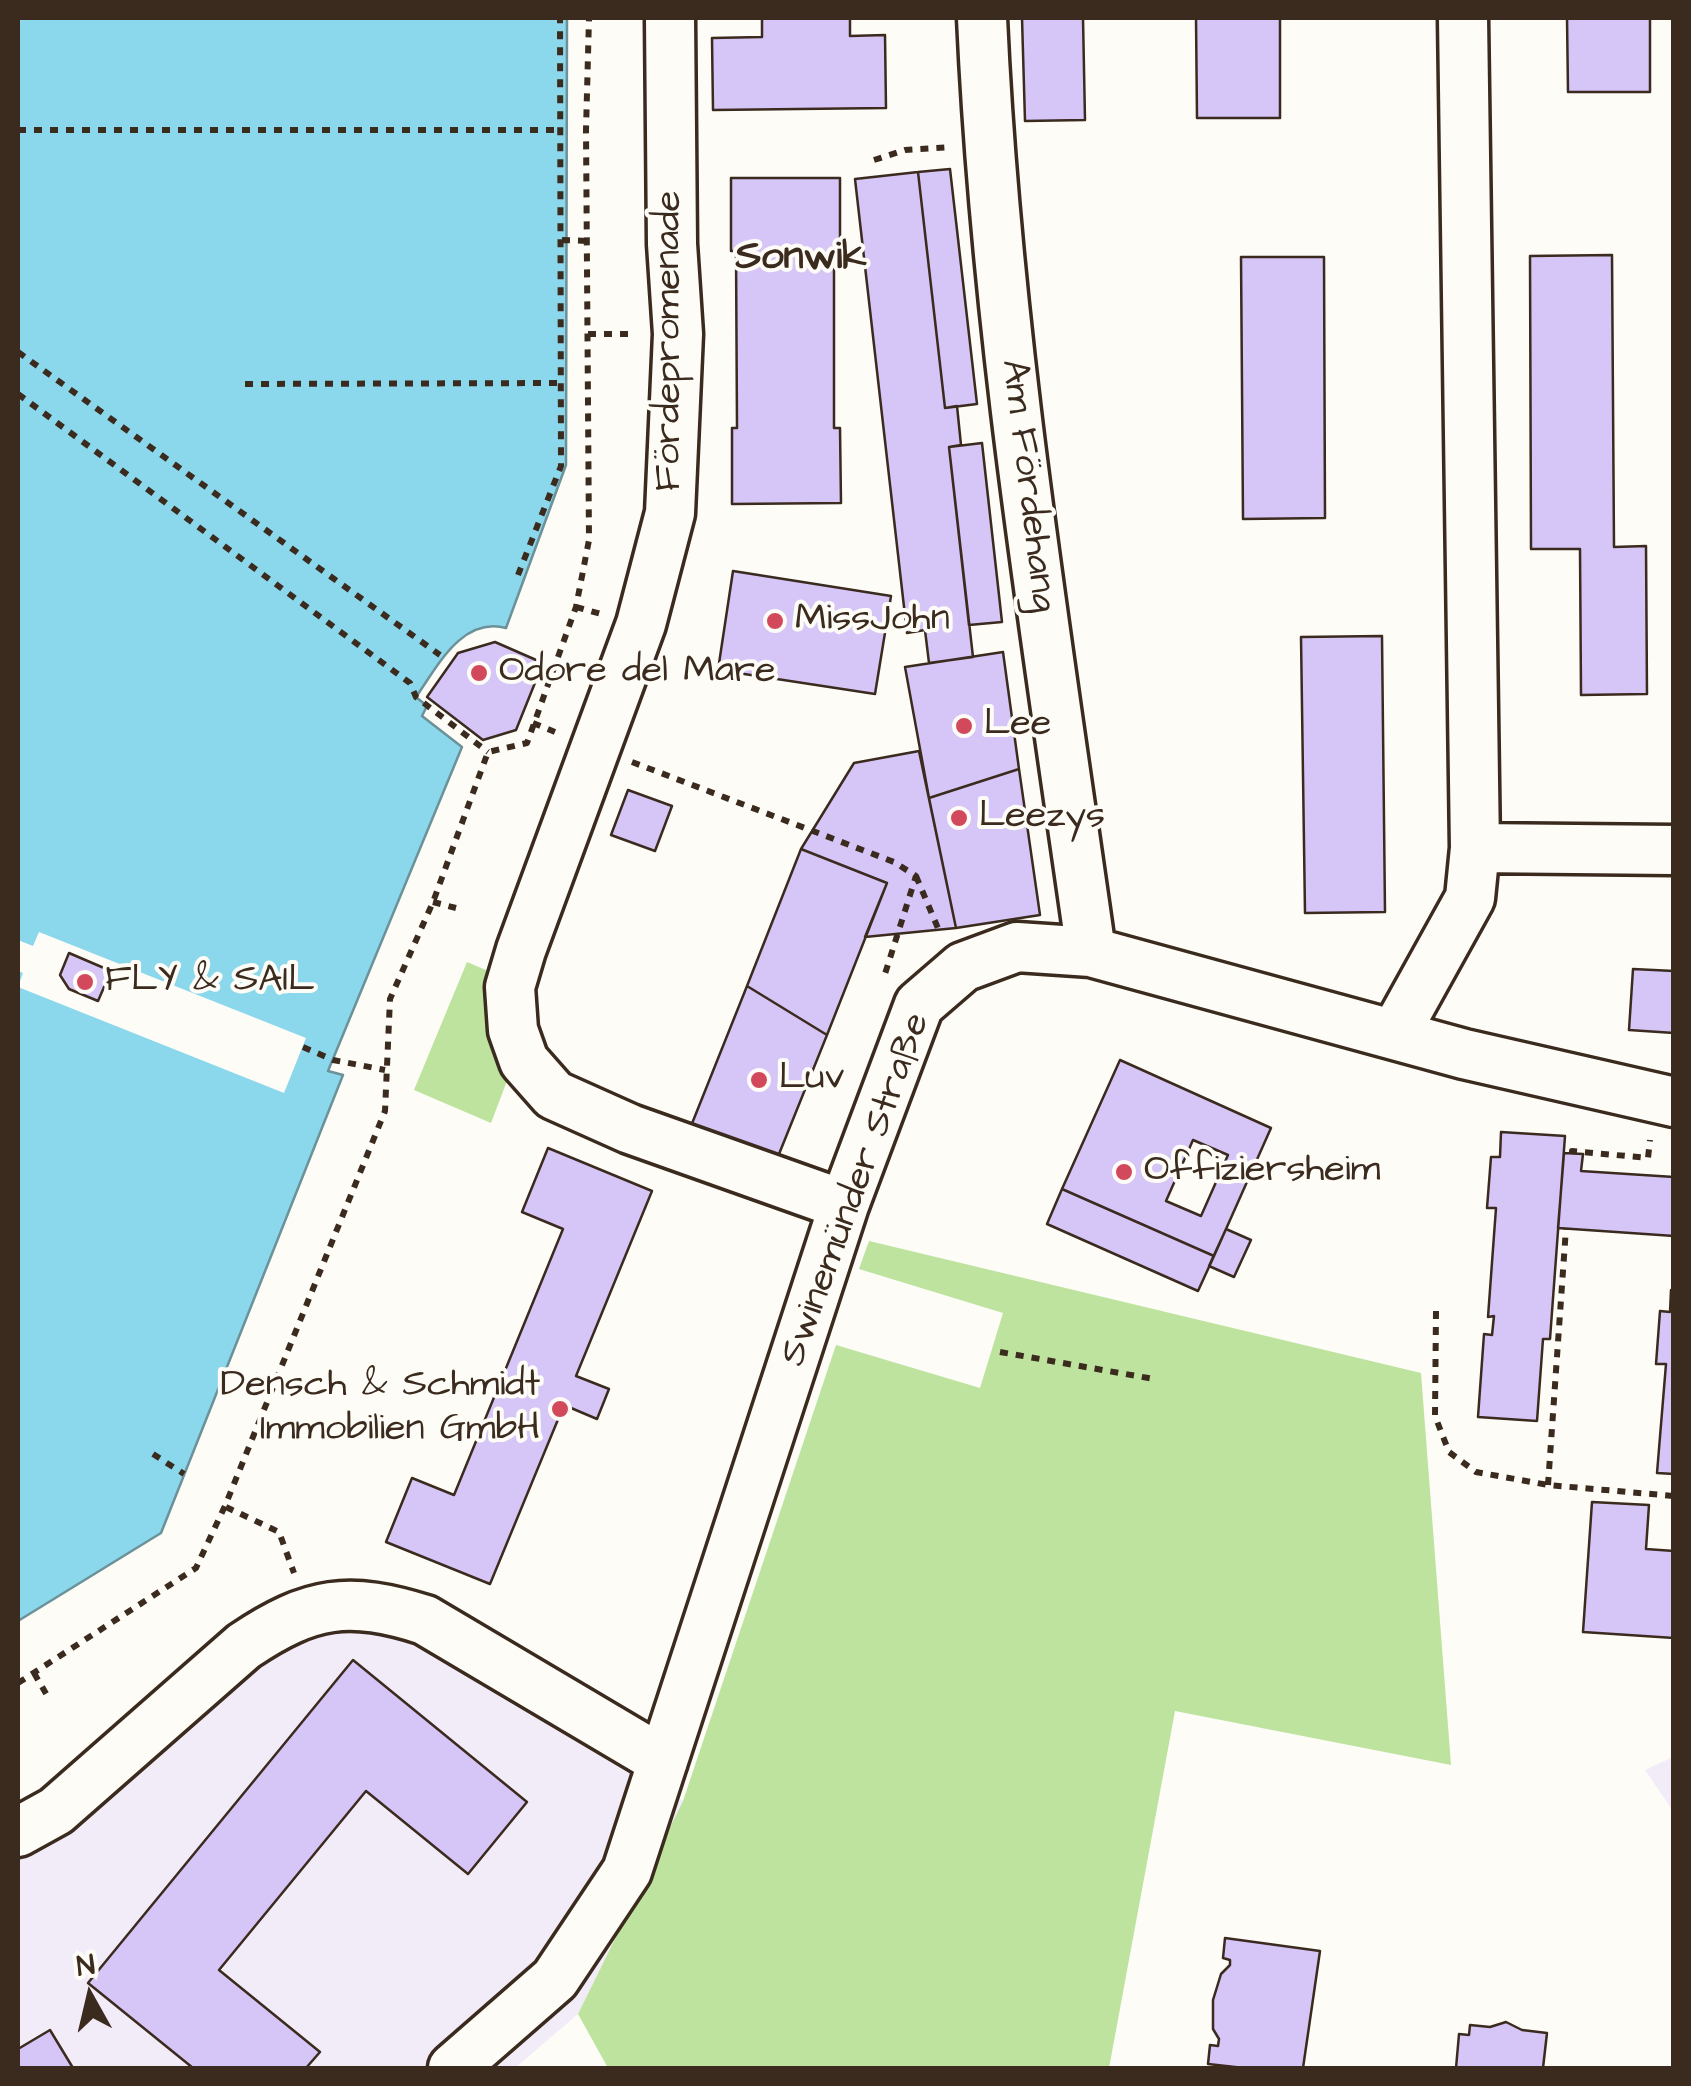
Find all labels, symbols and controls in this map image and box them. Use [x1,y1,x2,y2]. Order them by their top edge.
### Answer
street label: Fördepromenade [648,191,694,491]
district label: Sonwik [735,236,867,284]
street label: Am Fördehang [989,357,1065,615]
place label: MissJohn [795,598,950,644]
marker: MissJohn [764,610,786,632]
place label: Odore del Mare [499,650,776,696]
marker: Odore del Mare [468,662,490,684]
place label: Lee [984,703,1051,749]
marker: Lee [953,715,975,737]
place label: Leezys [979,795,1105,841]
marker: Leezys [948,807,970,829]
place label: FLY & SAIL [105,959,315,1005]
marker: FLY & SAIL [74,971,96,993]
street label: Swinemünder Straße [772,1007,942,1373]
place label: Luv [779,1057,844,1103]
marker: Luv [748,1069,770,1091]
place label: Offiziersheim [1144,1149,1380,1195]
marker: Offiziersheim [1113,1161,1135,1183]
place label: Densch & Schmidt Immobilien GmbH [221,1364,540,1454]
marker: Densch & Schmidt Immobilien GmbH [549,1398,571,1420]
text: N [74,1945,97,1986]
north arrow [40,1946,140,2046]

